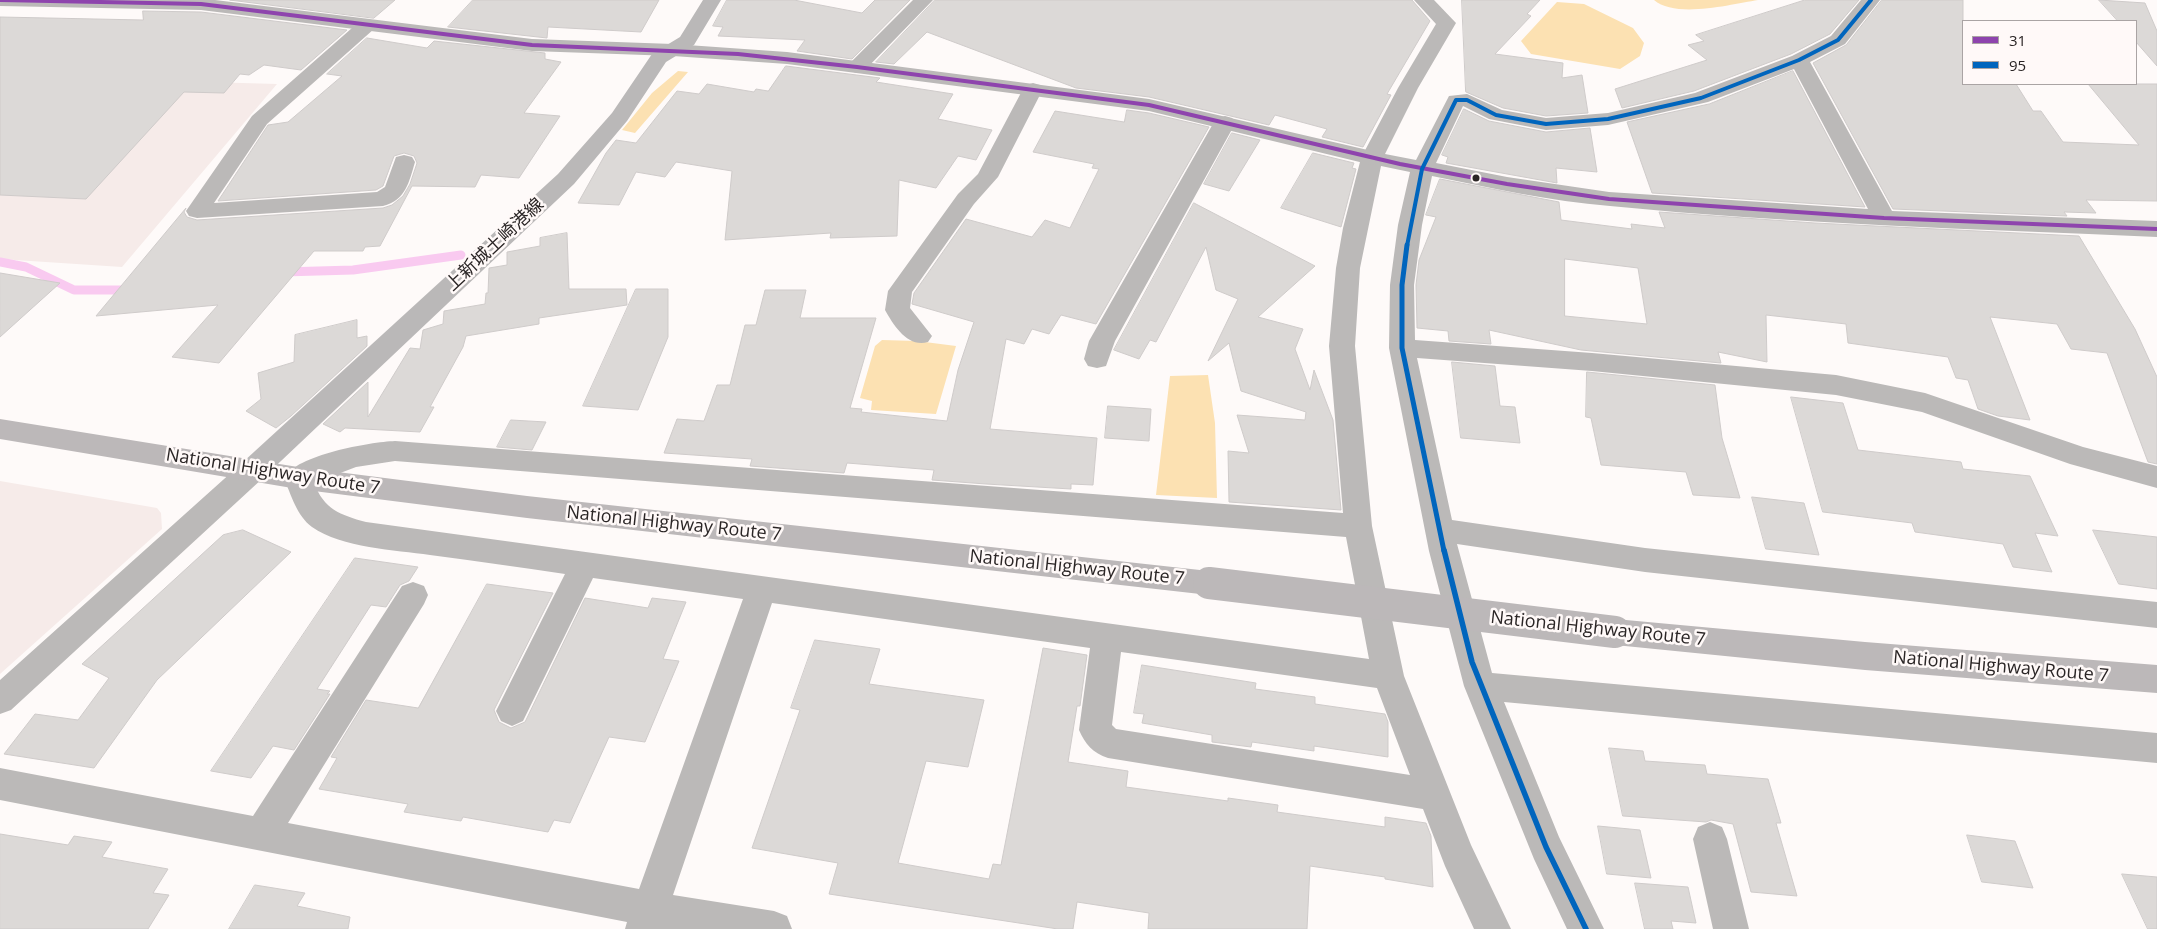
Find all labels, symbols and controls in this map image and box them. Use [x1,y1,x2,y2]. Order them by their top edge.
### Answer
legend [1962,20,2137,85]
text: 31 [2009,30,2026,50]
text: 95 [2009,55,2026,75]
unlabelled marker [1471,173,1481,183]
street label: 上新城土崎港線 [442,194,548,296]
street label: National Highway Route 7 [164,444,382,500]
street label: National Highway Route 7 [565,502,783,546]
street label: National Highway Route 7 [968,546,1186,590]
street label: National Highway Route 7 [1489,607,1707,651]
street label: National Highway Route 7 [1892,647,2110,687]

